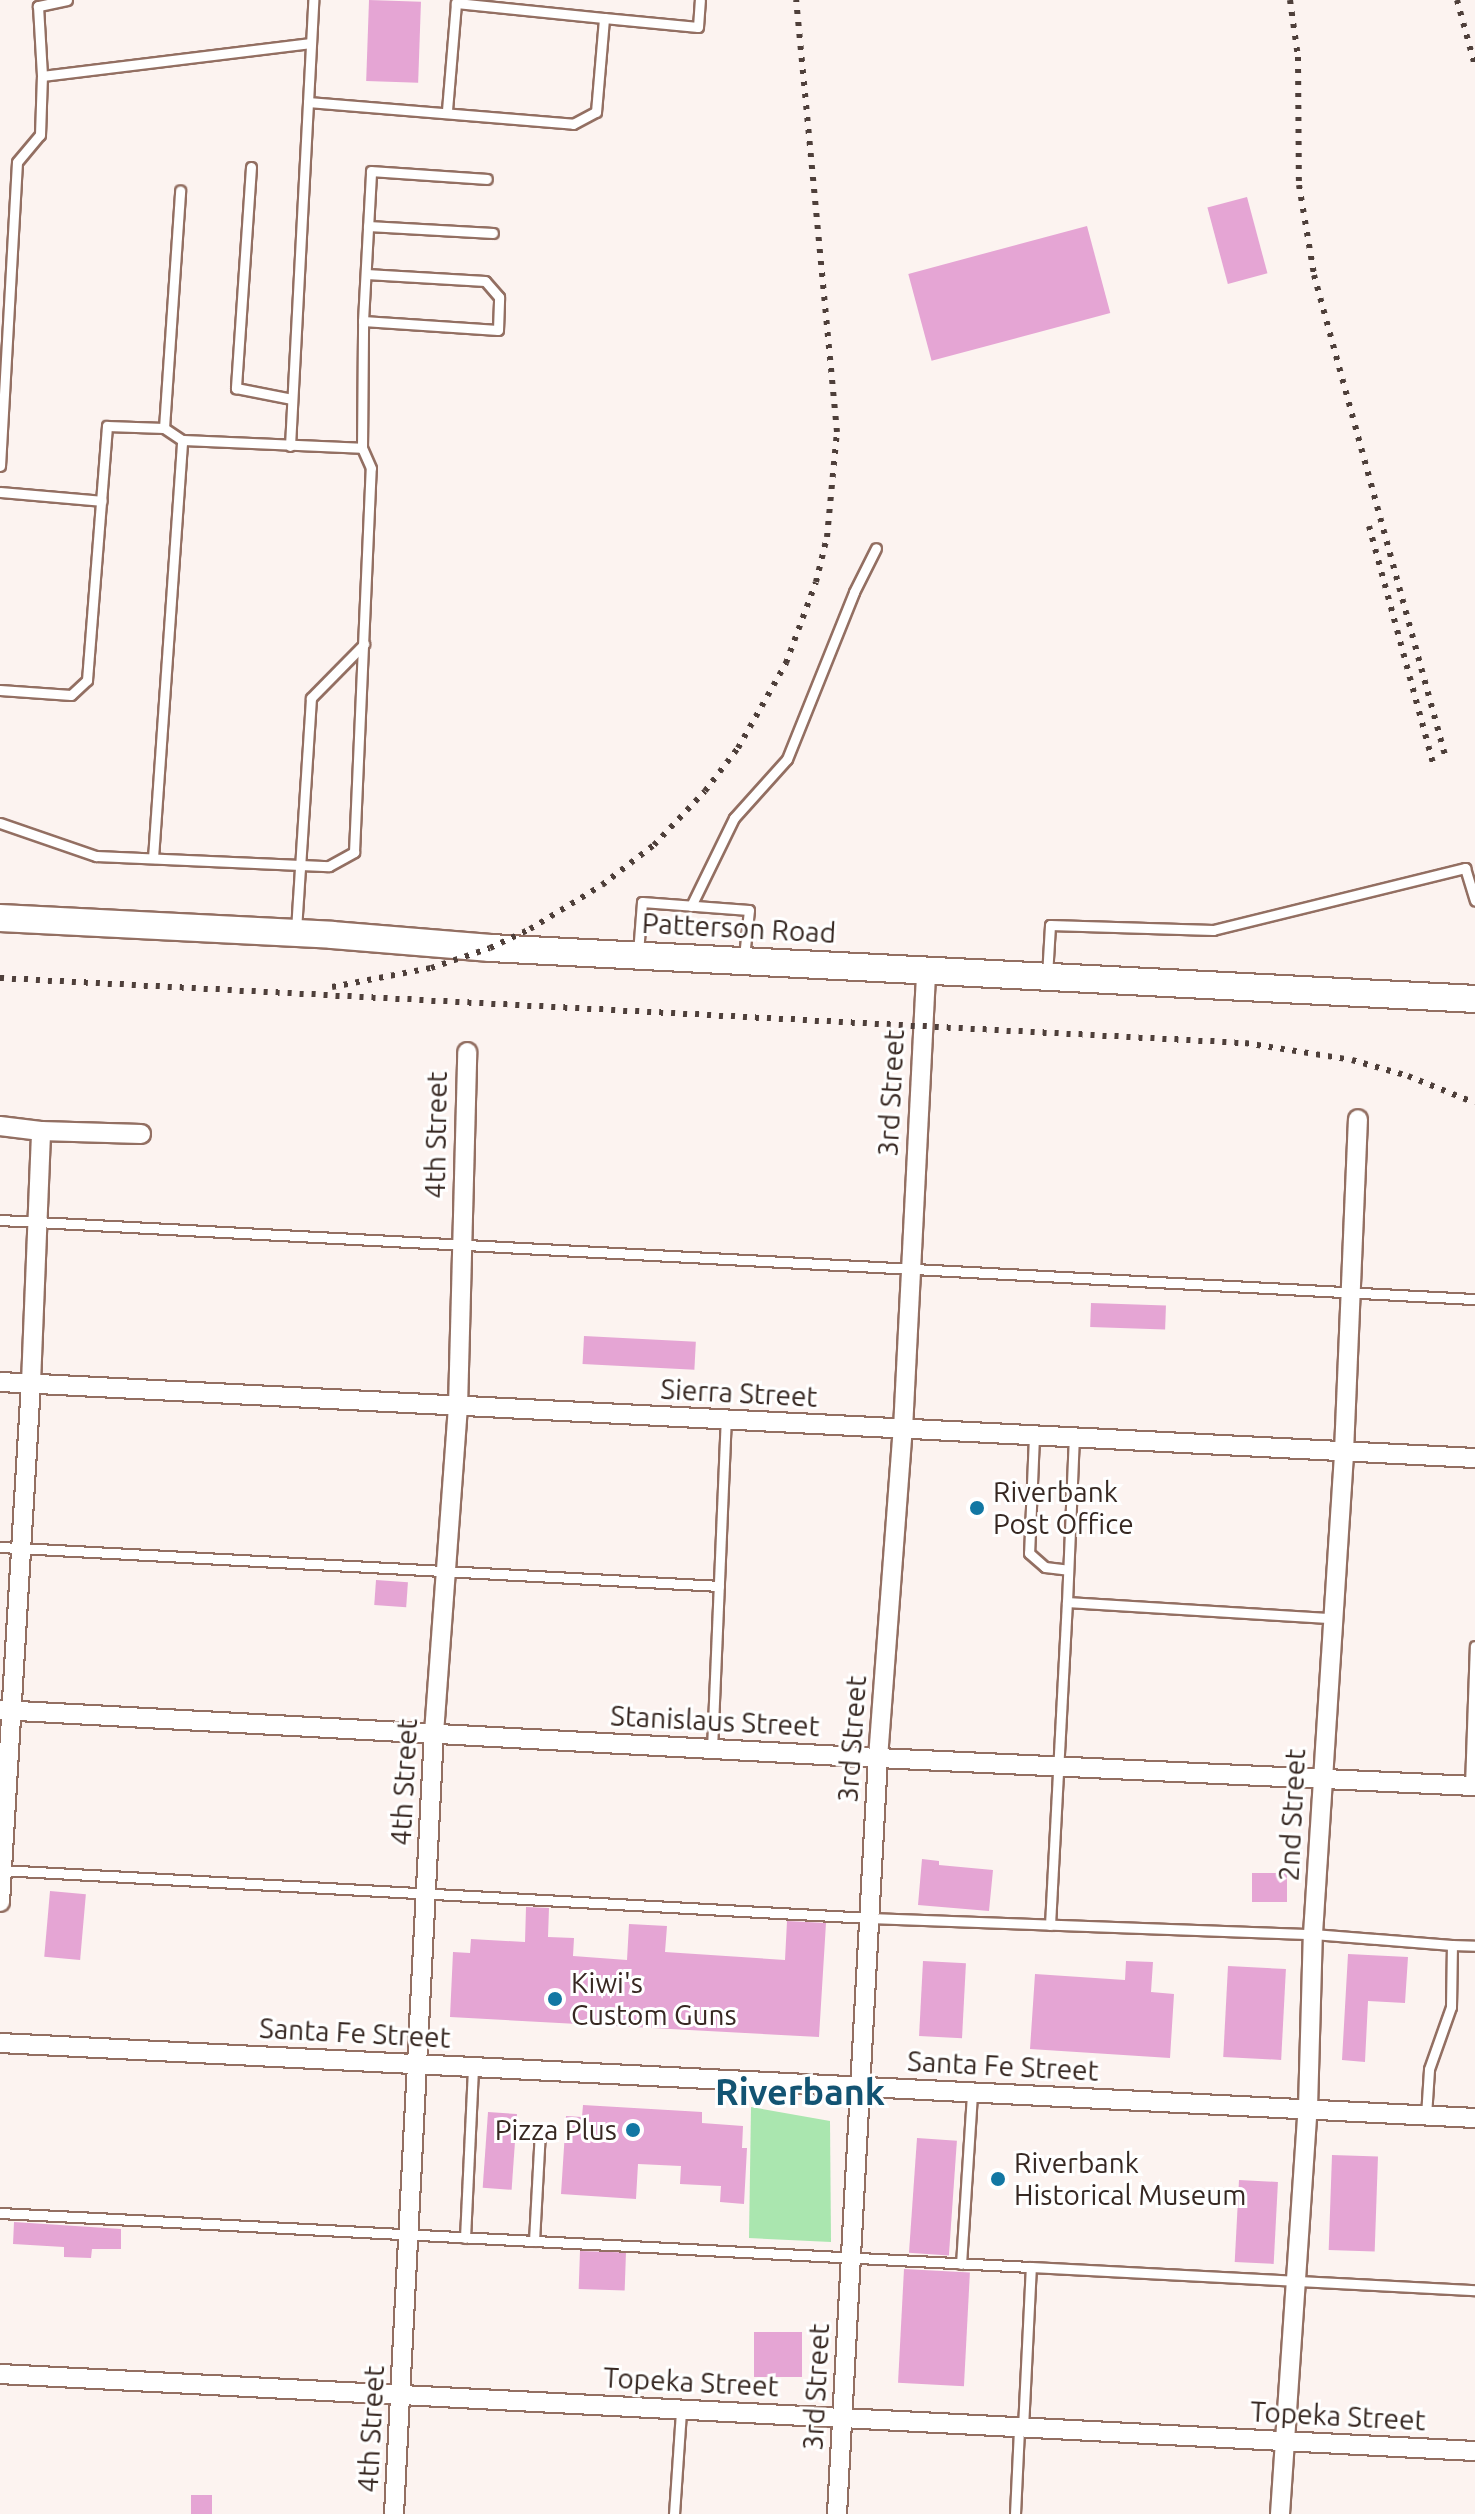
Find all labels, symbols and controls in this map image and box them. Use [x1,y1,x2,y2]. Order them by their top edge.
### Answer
street label: Patterson Road [641,906,837,950]
street label: 3rd Street [871,1029,911,1157]
street label: 4th Street [418,1071,454,1199]
street label: Sierra Street [660,1372,818,1414]
place label: Riverbank Post Office [993,1475,1134,1541]
marker: Riverbank Post Office [968,1499,986,1517]
street label: 3rd Street [831,1674,873,1804]
street label: Stanislaus Street [610,1699,820,1743]
street label: 4th Street [384,1718,424,1846]
street label: 2nd Street [1272,1748,1312,1882]
place label: Kiwi's Custom Guns [571,1966,737,2032]
marker: Kiwi's Custom Guns [546,1990,564,2008]
street label: Santa Fe Street [258,2011,452,2055]
street label: Santa Fe Street [906,2044,1100,2088]
district label: Riverbank [715,2070,885,2114]
place label: Pizza Plus [495,2113,617,2147]
marker: Pizza Plus [624,2121,642,2139]
place label: Riverbank Historical Museum [1014,2146,1246,2212]
marker: Riverbank Historical Museum [989,2170,1007,2188]
street label: 3rd Street [796,2323,836,2451]
street label: Topeka Street [602,2361,780,2403]
street label: 4th Street [351,2365,391,2493]
street label: Topeka Street [1249,2395,1427,2437]

